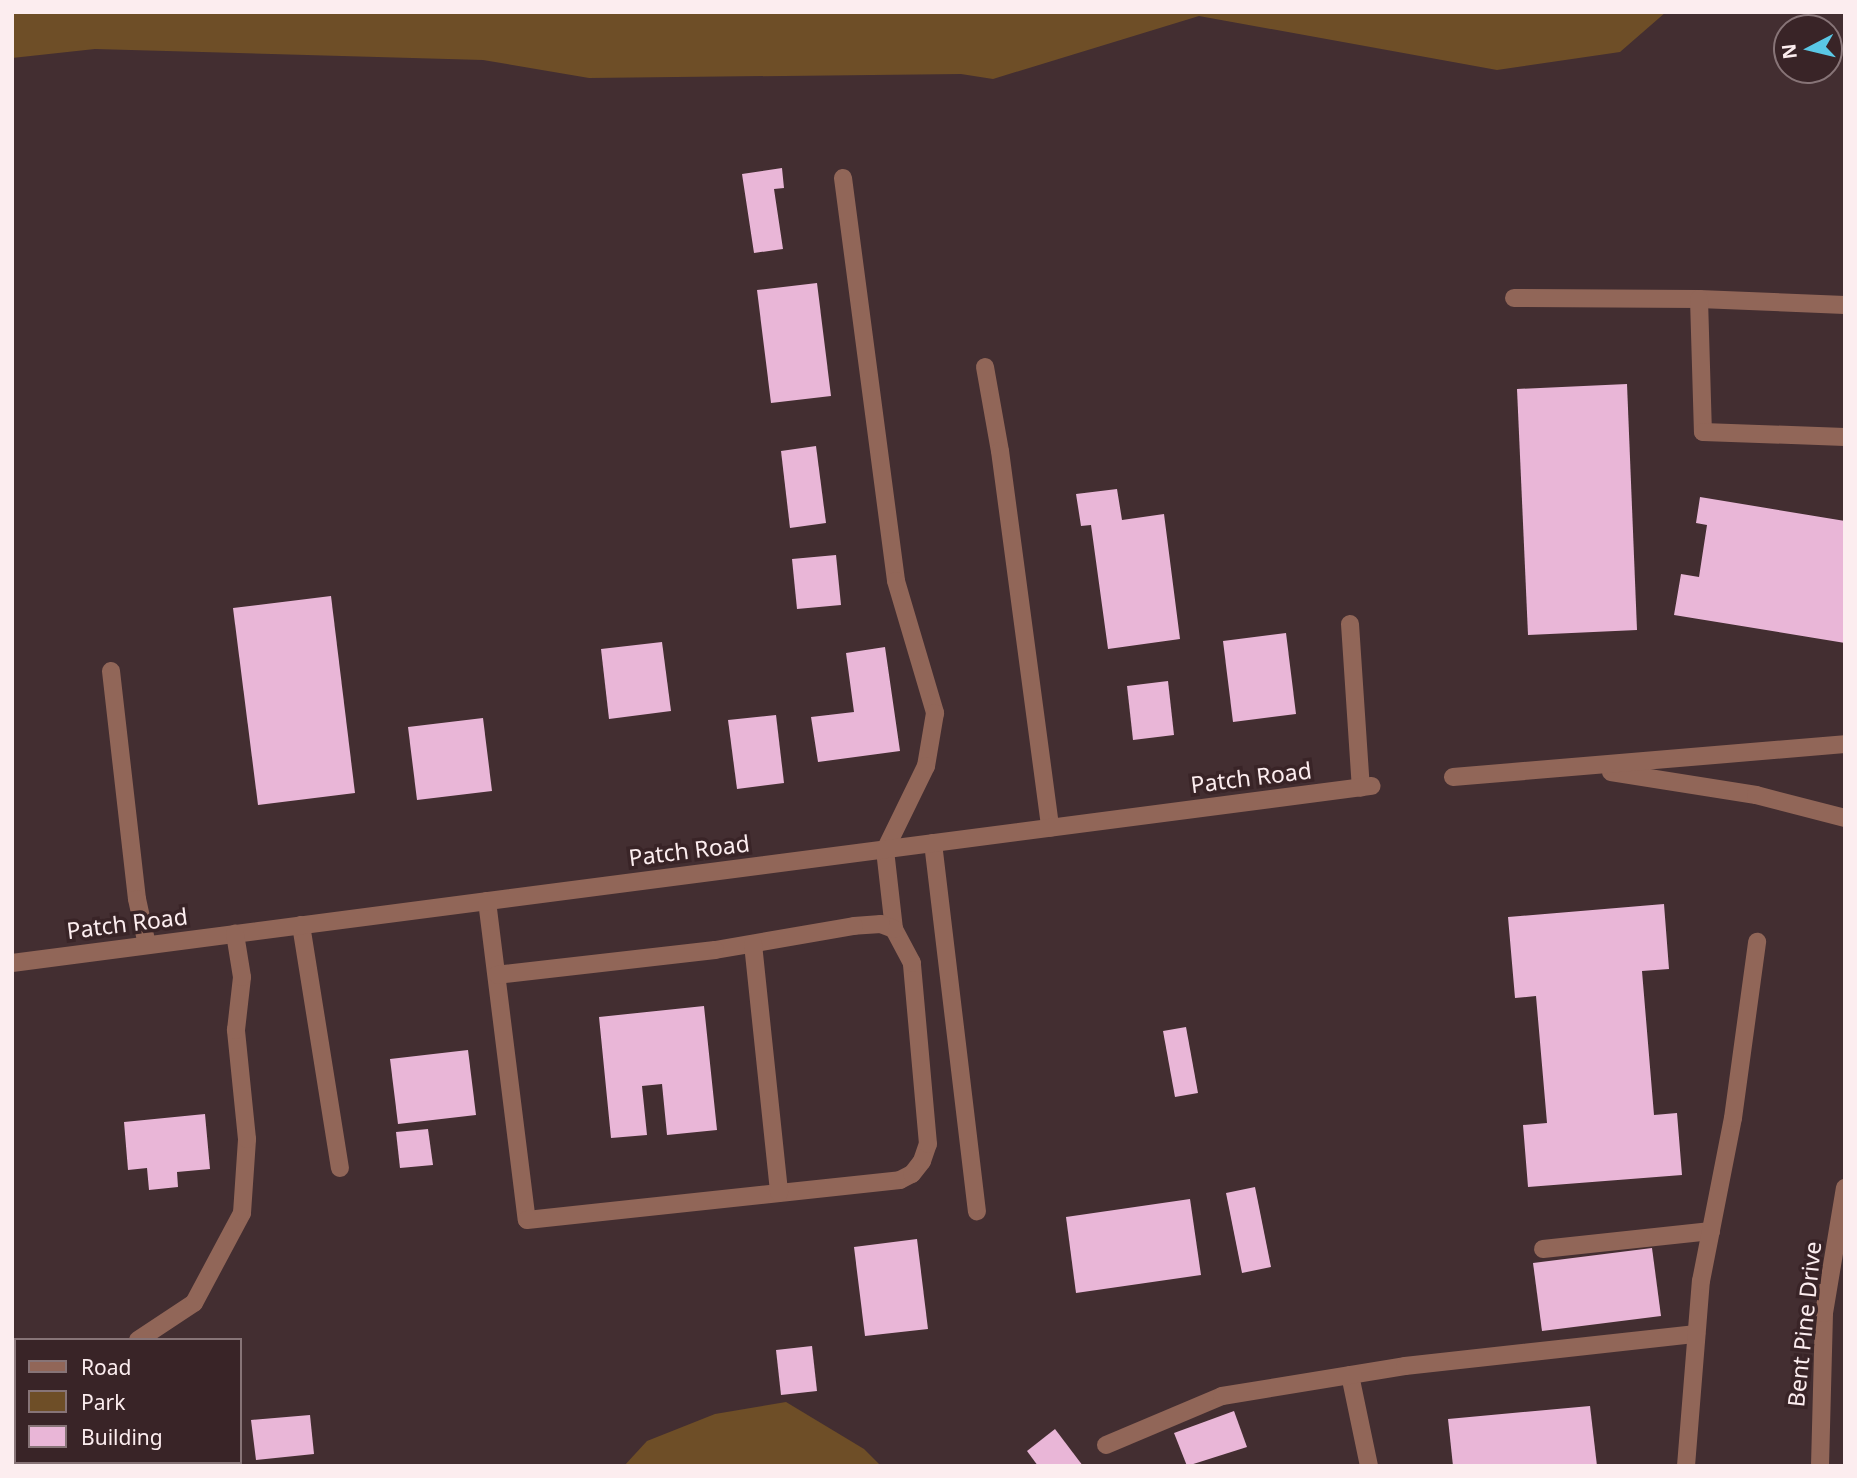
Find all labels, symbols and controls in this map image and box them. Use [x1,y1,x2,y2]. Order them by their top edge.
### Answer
north arrow [1773,14,1843,84]
text: N [1775,42,1803,61]
street label: Patch Road [1189,756,1313,798]
street label: Patch Road [627,829,751,871]
street label: Patch Road [65,902,189,944]
street label: Bent Pine Drive [1782,1240,1826,1408]
legend [14,1338,242,1464]
text: Road [81,1353,131,1381]
text: Park [81,1388,125,1416]
text: Building [81,1423,163,1451]

